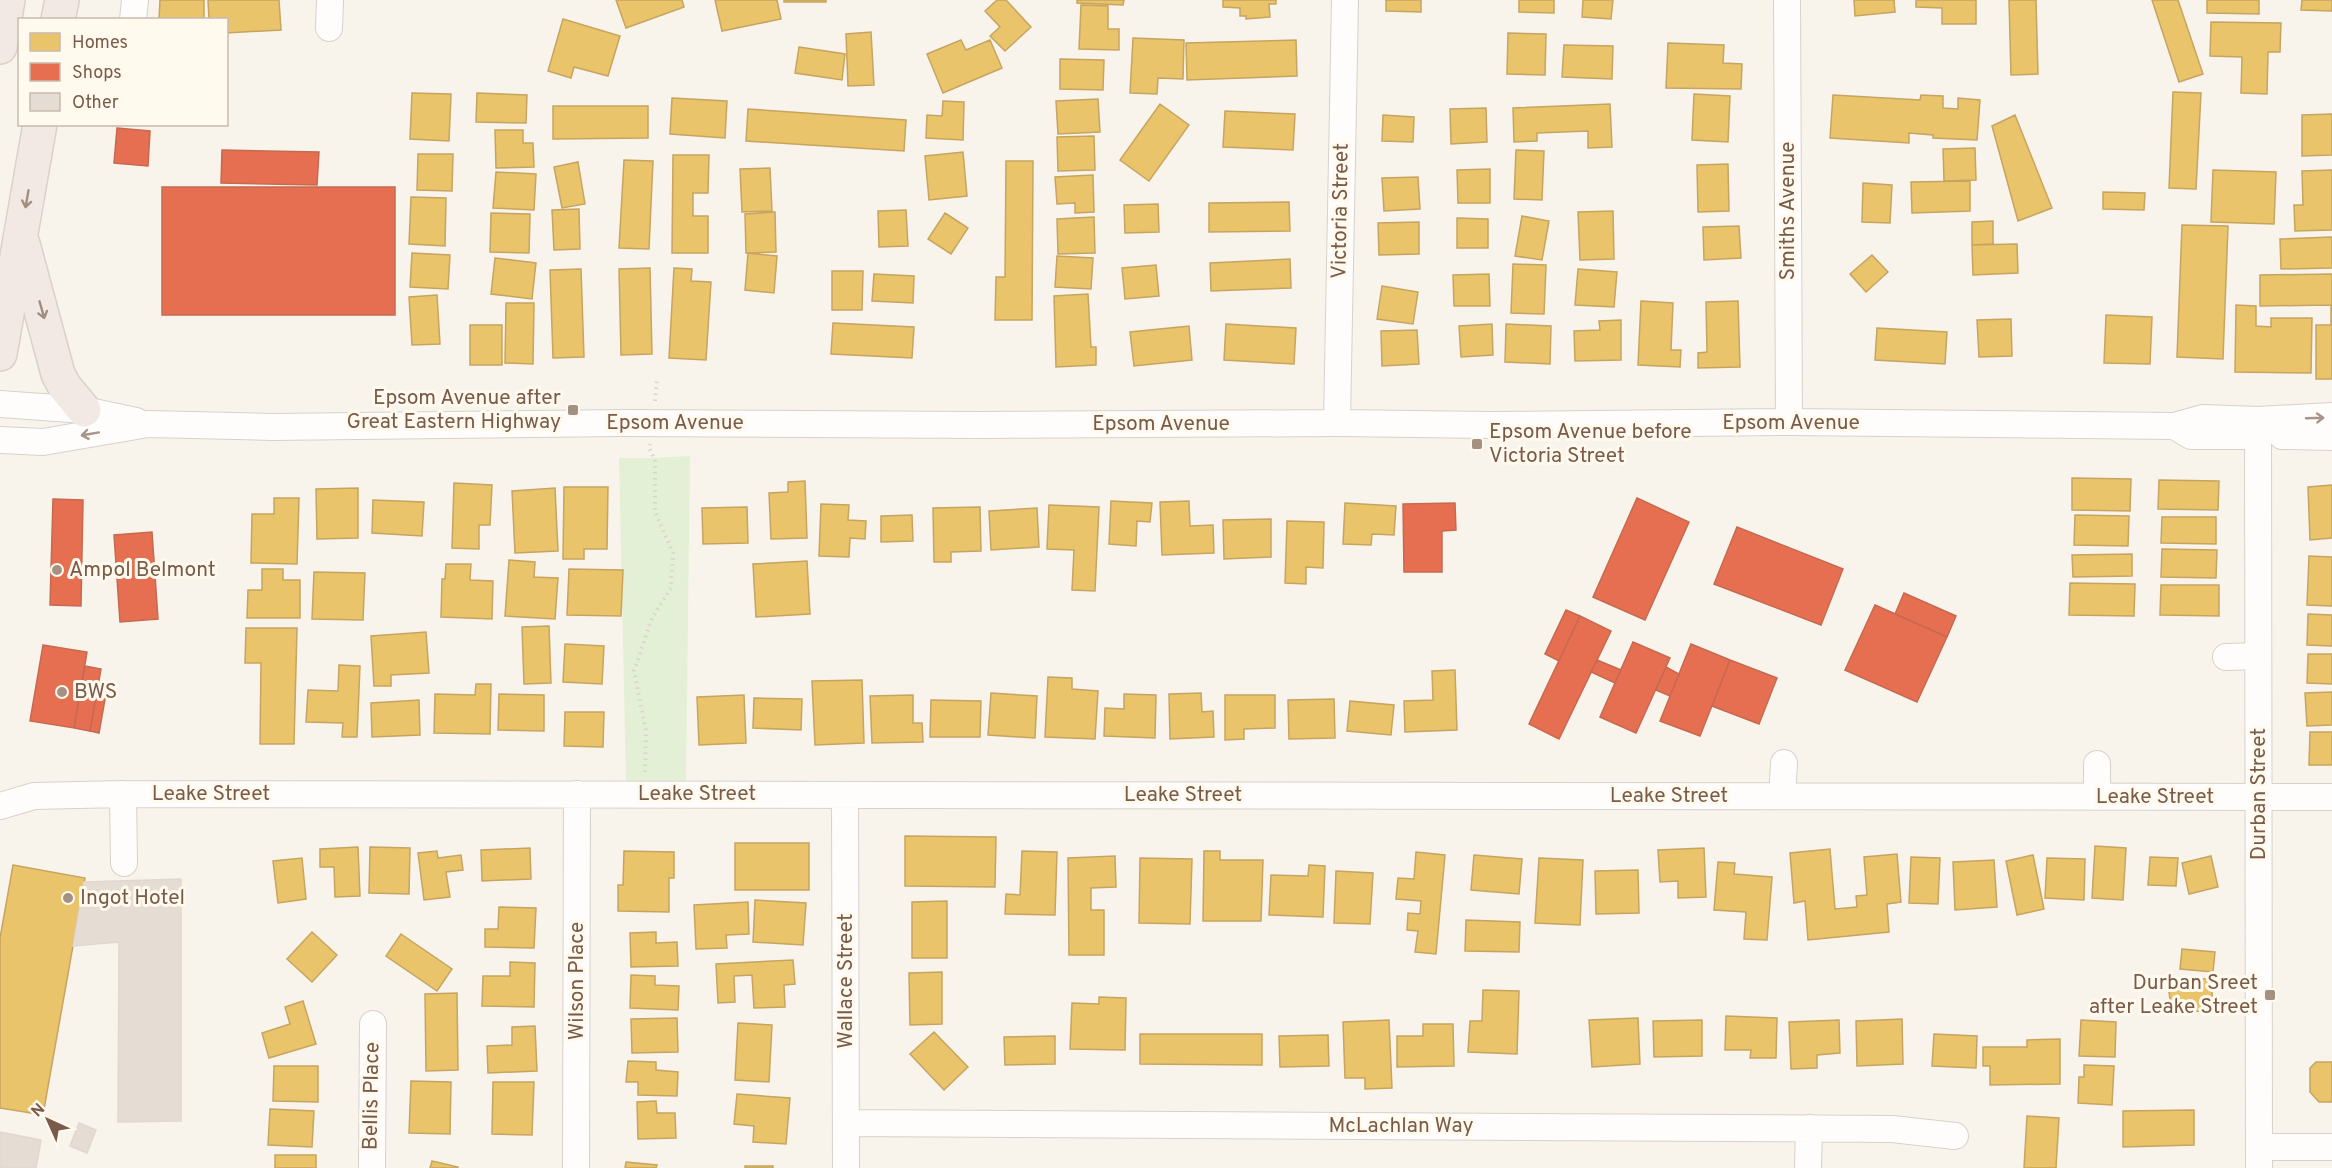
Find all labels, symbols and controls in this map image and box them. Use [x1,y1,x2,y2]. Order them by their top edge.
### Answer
legend [18,18,228,126]
text: Homes [72,32,128,55]
text: Shops [72,62,122,85]
text: Other [72,92,119,115]
street label: Smiths Avenue [1775,141,1802,281]
street label: Victoria Street [1326,143,1356,279]
one-way arrow [21,189,32,208]
one-way arrow [37,300,48,319]
place label: Epsom Avenue after Great Eastern Highway [347,385,561,436]
marker: Epsom Avenue after Great Eastern Highway [566,403,580,417]
street label: Epsom Avenue [606,410,744,437]
street label: Epsom Avenue [1722,410,1860,437]
street label: Epsom Avenue [1092,411,1230,438]
one-way arrow [2304,412,2324,423]
place label: Epsom Avenue before Victoria Street [1489,419,1691,470]
one-way arrow [81,429,101,440]
marker: Epsom Avenue before Victoria Street [1470,437,1484,451]
place label: Ampol Belmont [69,557,216,584]
marker: Ampol Belmont [50,563,64,577]
place label: BWS [74,679,117,706]
marker: BWS [55,685,69,699]
street label: Durban Street [2246,728,2273,860]
street label: Leake Street [152,781,270,808]
street label: Leake Street [638,781,756,808]
street label: Leake Street [1124,782,1242,809]
street label: Leake Street [1610,783,1728,810]
street label: Leake Street [2096,784,2214,811]
place label: Ingot Hotel [80,885,185,912]
marker: Ingot Hotel [61,891,75,905]
street label: Wallace Street [833,913,860,1049]
street label: Wilson Place [564,922,591,1040]
place label: Durban Sreet after Leake Street [2089,970,2258,1021]
marker: Durban Sreet after Leake Street [2263,988,2277,1002]
street label: Bellis Place [358,1042,386,1150]
north arrow [18,1090,78,1150]
text: N [28,1100,50,1122]
street label: McLachlan Way [1328,1113,1474,1140]

